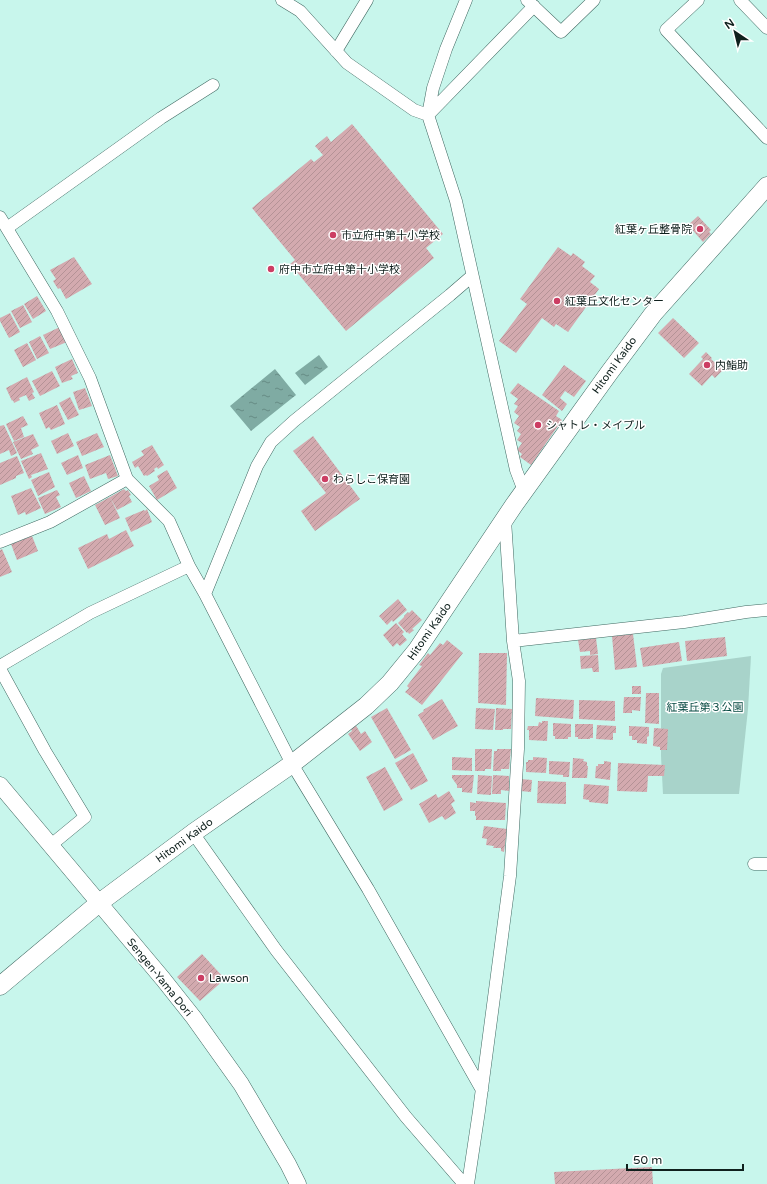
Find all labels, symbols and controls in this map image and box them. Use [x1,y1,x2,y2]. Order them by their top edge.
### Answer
north arrow [715,12,755,52]
text: N [722,16,737,32]
place label: 紅葉ヶ丘整骨院 [615,223,692,236]
marker: 紅葉ヶ丘整骨院 [695,224,705,234]
place label: 市立府中第十小学校 [341,229,440,242]
marker: 市立府中第十小学校 [328,230,338,240]
place label: 府中市立府中第十小学校 [279,263,400,276]
marker: 府中市立府中第十小学校 [266,264,276,274]
place label: 紅葉丘文化センター [565,295,664,308]
marker: 紅葉丘文化センター [552,296,562,306]
street label: Hitomi Kaido [589,334,640,396]
place label: 内鮨助 [715,359,748,372]
marker: 内鮨助 [702,360,712,370]
place label: シャトレ・メイプル [546,419,645,432]
marker: シャトレ・メイプル [533,420,543,430]
place label: わらしこ保育園 [333,473,410,486]
marker: わらしこ保育園 [320,474,330,484]
street label: Hitomi Kaido [405,600,454,663]
park label: 紅葉丘第３公園 [667,701,744,714]
street label: Hitomi Kaido [153,815,216,865]
street label: Sengen-Yama Dori [124,936,195,1019]
place label: Lawson [209,972,249,985]
marker: Lawson [196,973,206,983]
scale bar [627,1146,743,1172]
text: 50 m [633,1153,662,1167]

